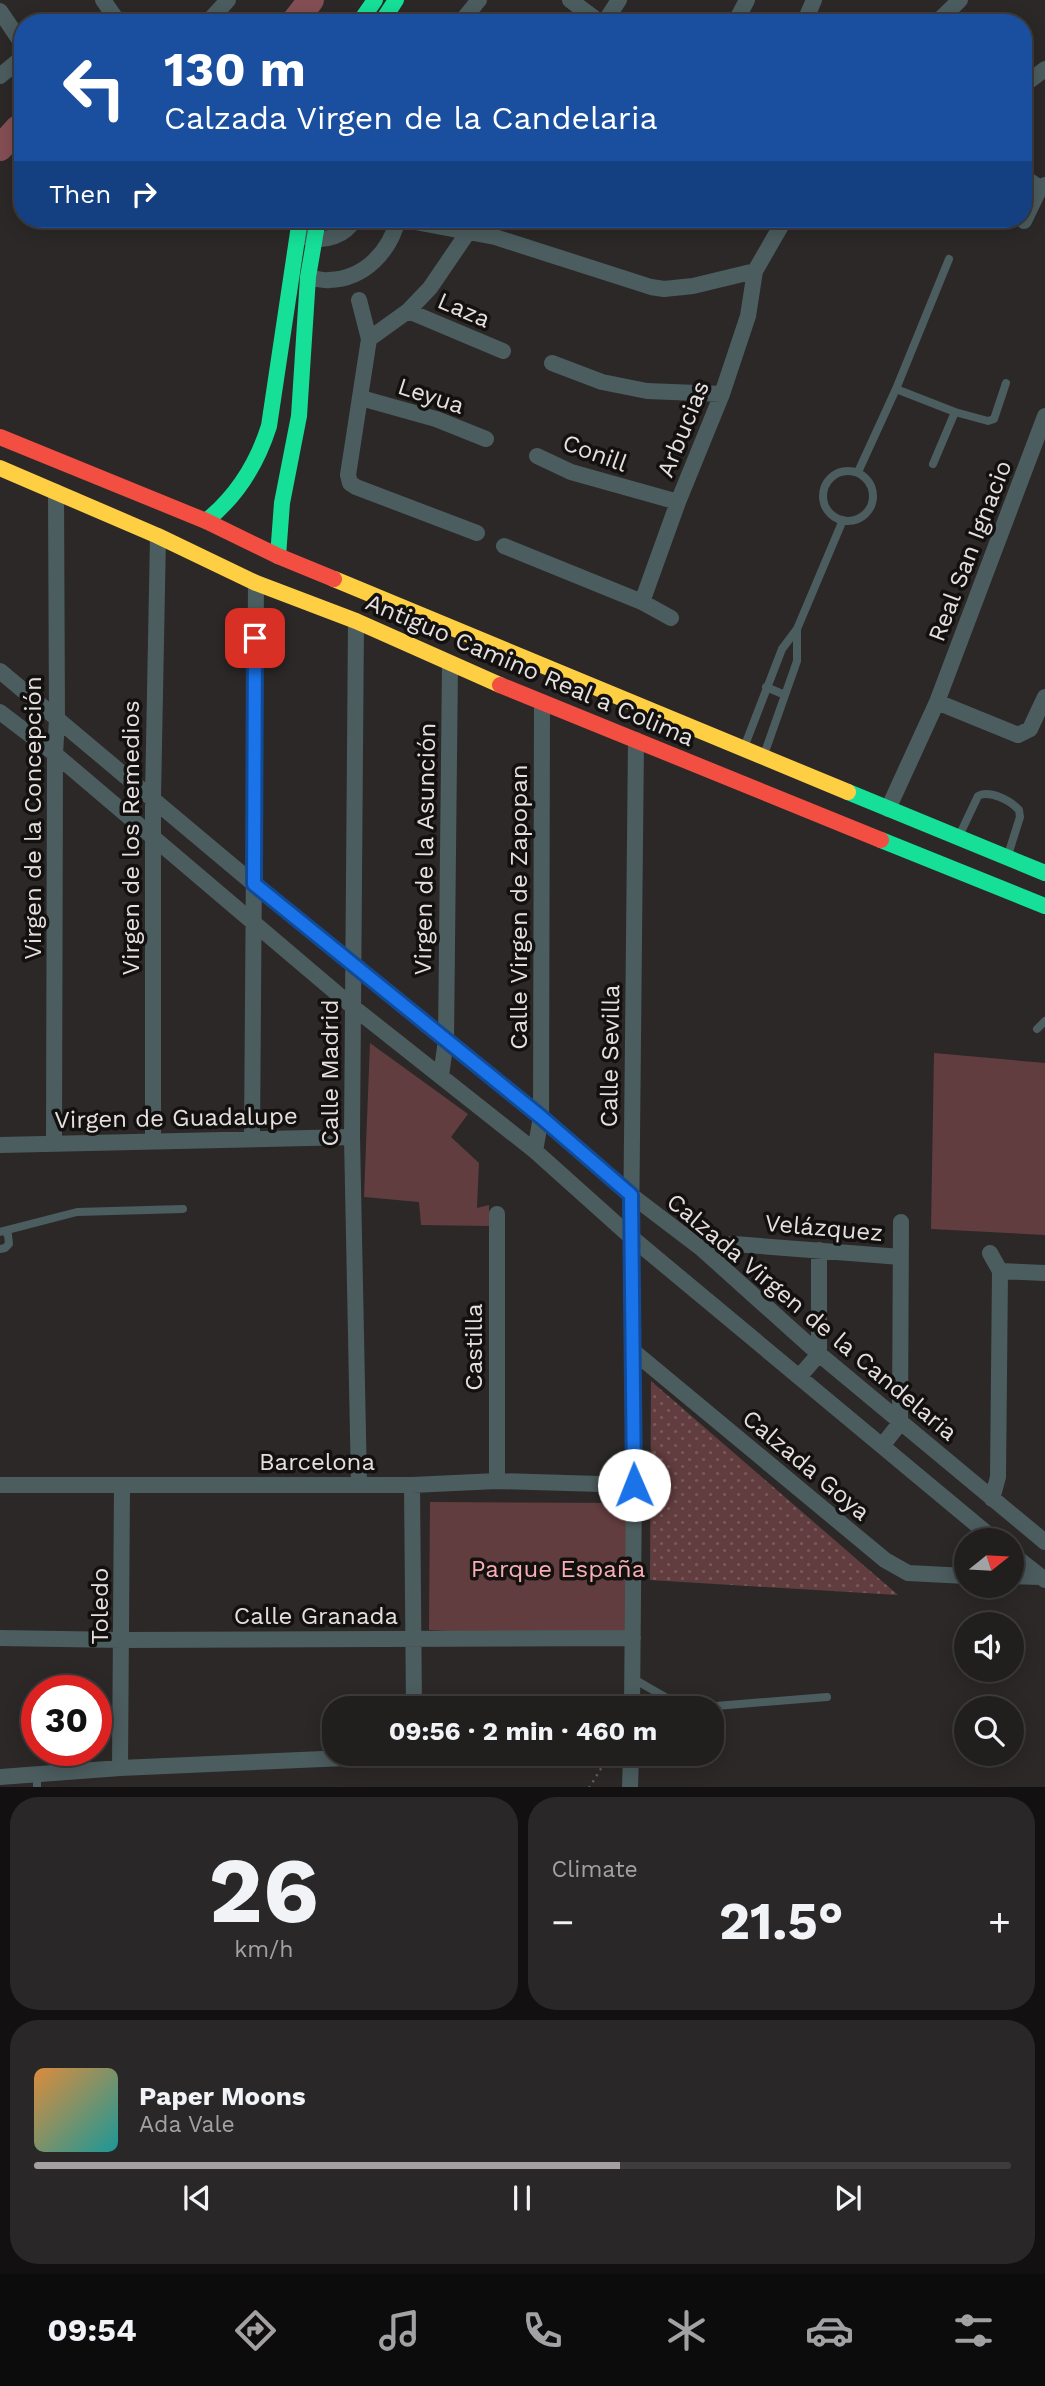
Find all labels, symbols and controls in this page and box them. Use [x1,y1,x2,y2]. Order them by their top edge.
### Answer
text: 130 m [164,40,306,98]
icon: left [49,42,140,133]
text: Calzada Virgen de la Candelaria [164,99,658,137]
icon: right [125,175,163,213]
text: Then [49,179,111,209]
street label: Laza [434,286,494,334]
street label: Leyua [394,372,468,420]
street label: Arbucias [651,377,715,481]
street label: Conill [559,428,632,478]
street label: Real San Ignacio [923,456,1017,646]
street label: Antiguo Camino Real a Colima [362,588,698,752]
pin [225,608,285,668]
icon: arrive [236,619,274,657]
street label: Virgen de la Concepción [19,676,47,960]
street label: Virgen de los Remedios [117,700,145,976]
street label: Virgen de la Asunción [409,722,441,976]
street label: Calle Virgen de Zapopan [505,764,533,1050]
street label: Calle Sevilla [595,984,625,1128]
street label: Calle Madrid [316,1000,344,1146]
street label: Virgen de Guadalupe [54,1102,298,1134]
street label: Calzada Virgen de la Candelaria [661,1187,963,1447]
street label: Velázquez [764,1209,884,1247]
street label: Castilla [460,1303,488,1391]
street label: Calzada Goya [737,1404,875,1526]
street label: Barcelona [259,1448,375,1476]
position arrow [597,1448,671,1522]
north arrow [954,1528,1024,1598]
map controls [954,1528,1024,1766]
park label: Parque España [471,1555,645,1583]
street label: Toledo [86,1568,114,1644]
street label: Calle Granada [234,1602,398,1630]
button: sound [954,1612,1024,1682]
speed limit sign: 30 [21,1675,112,1766]
button: search [954,1696,1024,1766]
text: 09:56 · 2 min · 460 m [389,1716,657,1746]
text: 26 [209,1837,319,1944]
text: Climate [552,1856,638,1883]
text: 21.5° [719,1891,844,1952]
text: − [552,1900,574,1944]
text: + [988,1900,1011,1944]
text: km/h [234,1936,293,1963]
text: Paper Moons [139,2081,306,2111]
text: Ada Vale [139,2111,235,2138]
icon: previous [178,2179,216,2217]
icon: pause [503,2179,541,2217]
icon: next [829,2179,867,2217]
icon: directions [231,2306,280,2355]
icon: music [375,2306,424,2355]
icon: phone [518,2306,567,2355]
icon: climate [662,2306,711,2355]
icon: car [805,2306,854,2355]
icon: filters [949,2306,998,2355]
text: 09:54 [47,2311,137,2349]

